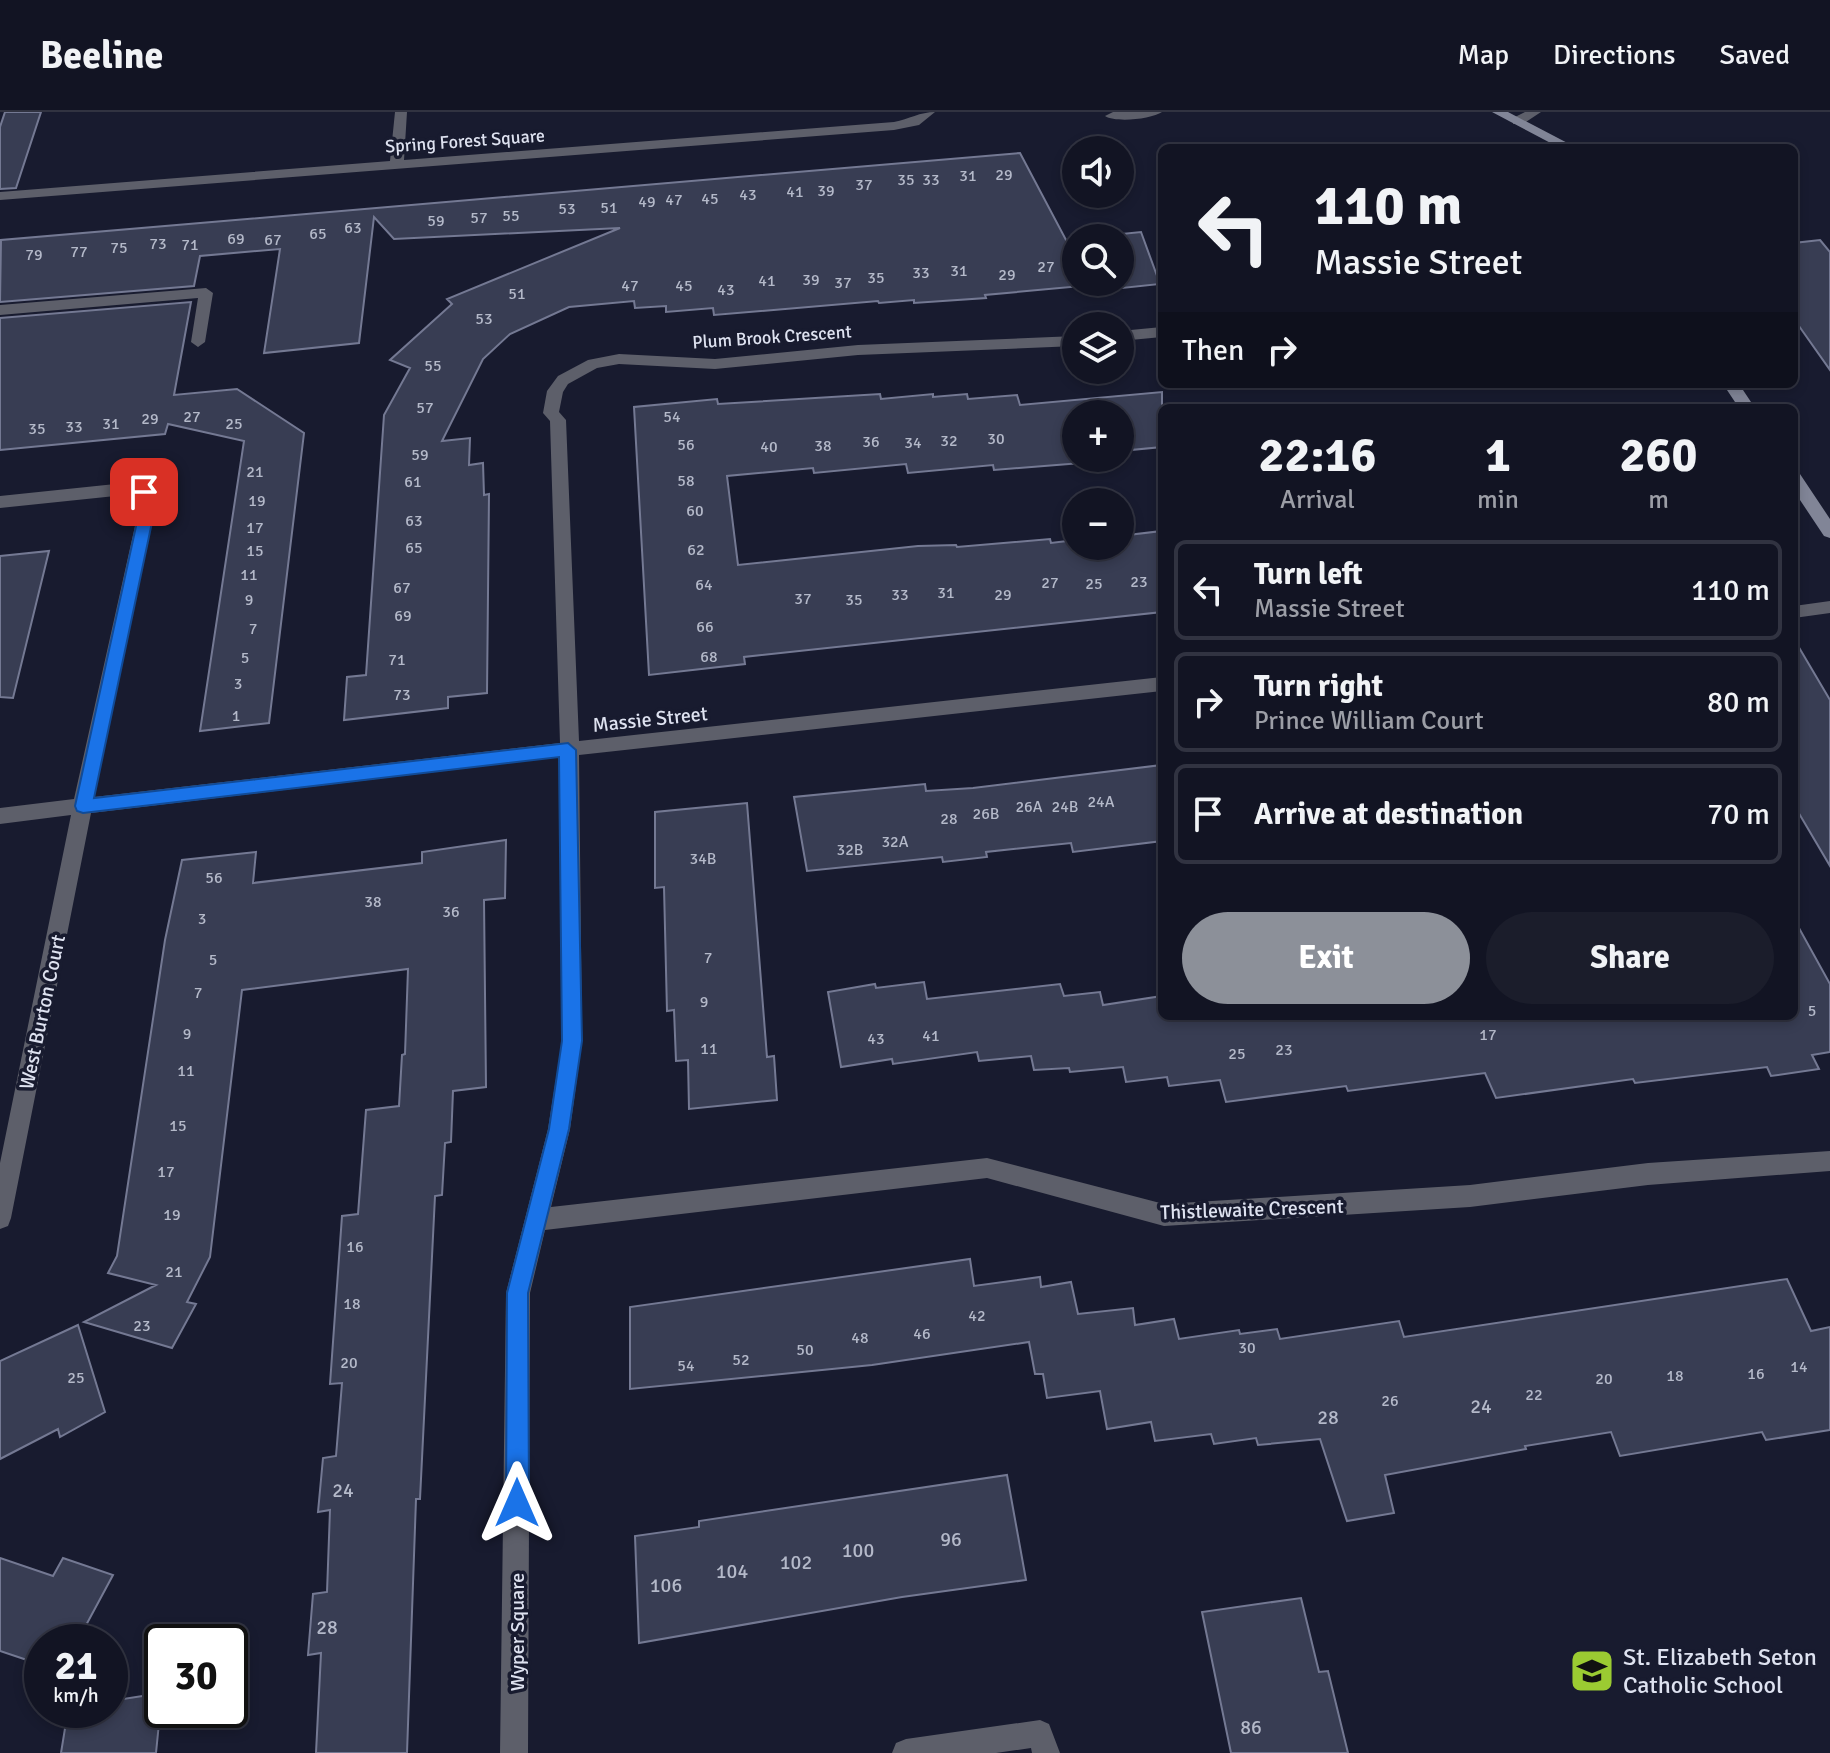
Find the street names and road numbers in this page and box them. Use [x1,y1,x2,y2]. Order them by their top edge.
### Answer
street label: Spring Forest Square [384,124,546,158]
street label: Plum Brook Crescent [692,320,852,354]
street label: Massie Street [591,701,709,738]
street label: West Burton Court [14,932,71,1092]
street label: Thistlewaite Crescent [1160,1194,1344,1225]
street label: Wyper Square [505,1573,530,1691]

